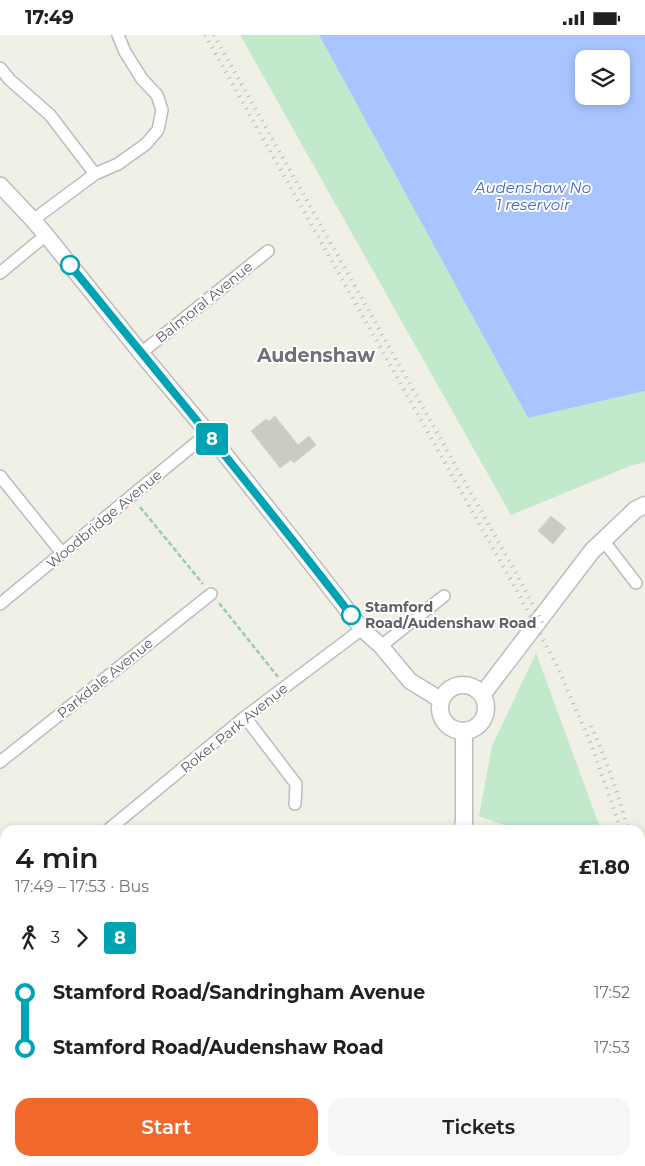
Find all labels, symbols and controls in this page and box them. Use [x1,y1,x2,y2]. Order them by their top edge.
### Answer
text: 17:49 [25,6,74,29]
map controls [575,50,630,105]
button: layers [575,50,630,105]
water label: Audenshaw No 1 reservoir [474,178,591,214]
unlabelled marker [60,255,80,275]
street label: Balmoral Avenue [152,257,256,347]
district label: Audenshaw [256,344,375,367]
line badge: 8 [196,423,228,455]
text: 8 [206,428,218,450]
street label: Woodbridge Avenue [43,466,165,572]
place label: Stamford Road/Audenshaw Road [365,598,536,632]
marker: Stamford Road/Audenshaw Road [341,605,361,625]
street label: Parkdale Avenue [53,634,157,722]
street label: Roker Park Avenue [177,679,291,777]
text: 4 min [15,841,99,875]
text: £1.80 [579,856,630,879]
text: 17:49 – 17:53 · Bus [15,877,149,896]
icon: walk [15,924,43,952]
icon: forward [68,924,96,952]
text: 8 [114,927,126,949]
text: 3 [51,928,60,947]
text: Stamford Road/Sandringham Avenue [53,981,425,1004]
text: 17:52 [594,983,630,1002]
text: Stamford Road/Audenshaw Road [53,1036,384,1059]
text: 17:53 [594,1038,630,1057]
button: Start [15,1098,318,1156]
button: Tickets [328,1098,630,1156]

